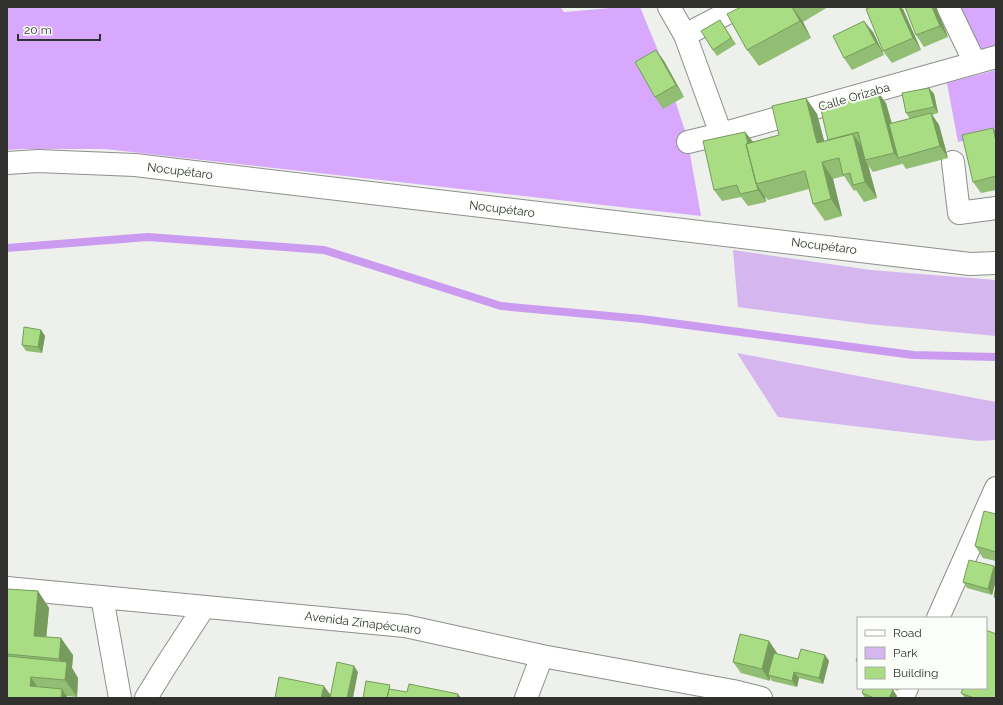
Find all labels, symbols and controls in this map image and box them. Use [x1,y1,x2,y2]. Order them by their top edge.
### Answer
scale bar [18,16,100,42]
text: 20 m [24,23,52,37]
street label: Calle Orizaba [817,80,891,114]
street label: Nocupétaro [146,160,214,182]
street label: Nocupétaro [468,198,536,220]
street label: Nocupétaro [790,235,858,257]
street label: Avenida Zinapécuaro [304,609,422,637]
legend [857,617,987,689]
text: Road [893,626,922,640]
text: Park [893,646,918,660]
text: Building [893,666,939,680]

